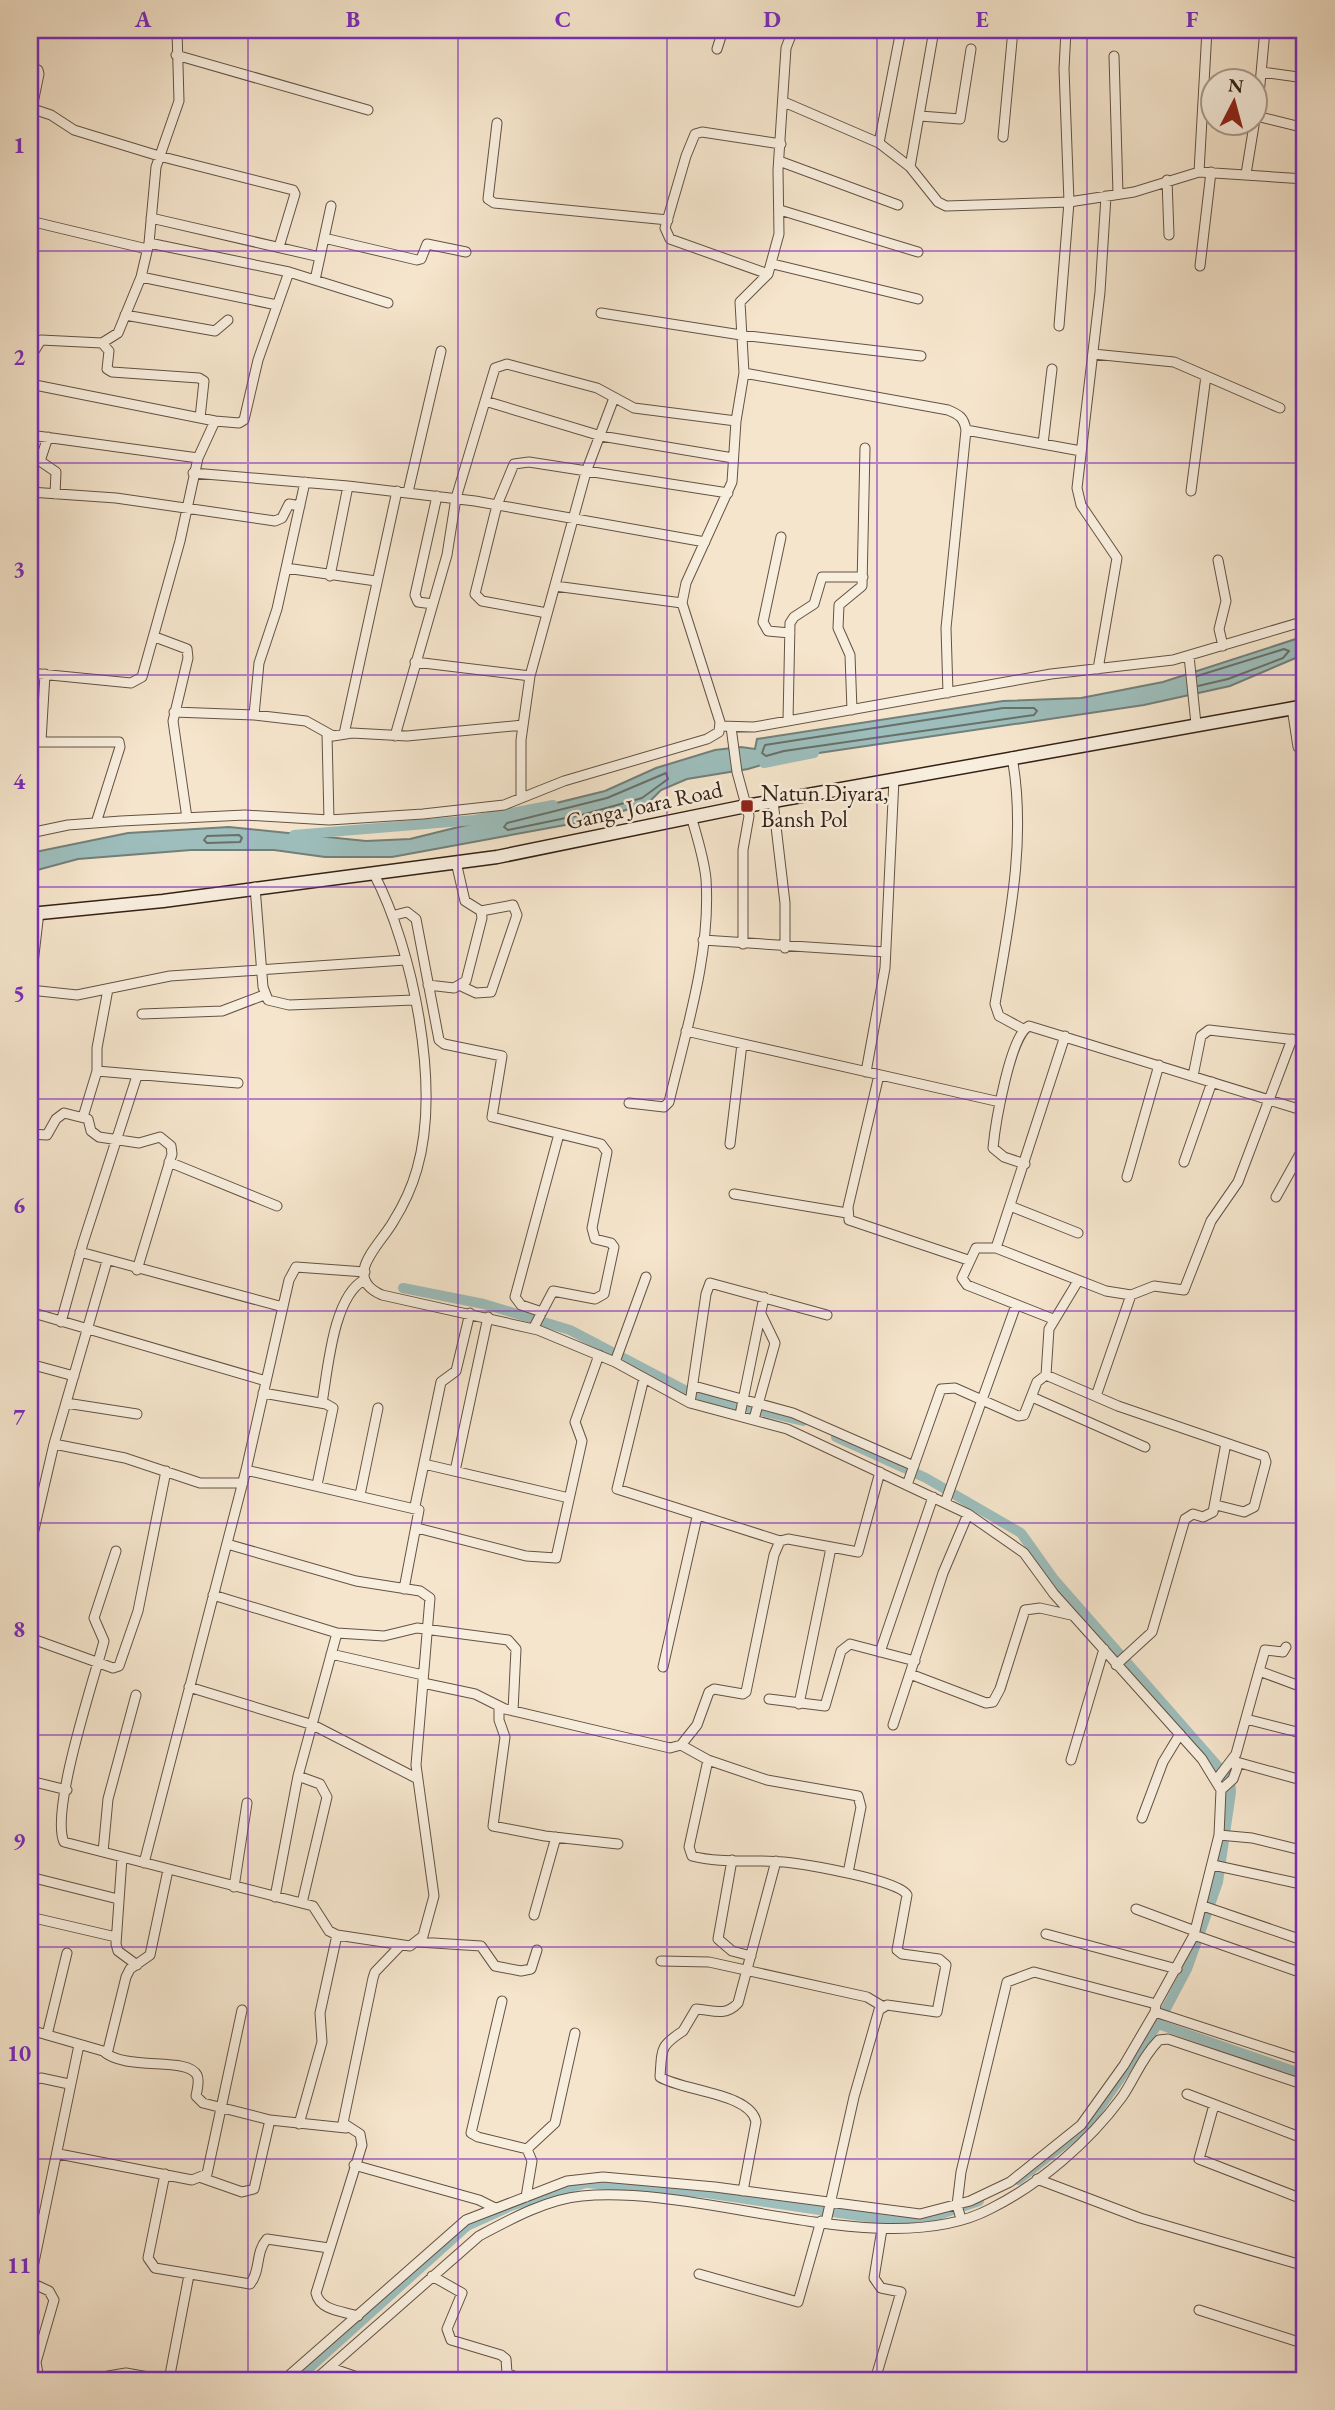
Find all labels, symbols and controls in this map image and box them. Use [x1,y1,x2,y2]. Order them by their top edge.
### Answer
text: A [134,4,152,34]
text: B [346,4,360,34]
text: C [555,4,571,34]
text: D [763,4,781,34]
text: E [975,4,989,34]
text: F [1186,4,1199,34]
north arrow [1198,66,1268,136]
text: N [1227,72,1245,99]
text: 1 [13,130,25,160]
text: 2 [13,342,25,372]
text: 3 [13,554,25,584]
text: 4 [13,766,26,796]
street label: Ganga Joara Road [563,774,725,836]
place label: Natun Diyara, Bansh Pol [761,778,889,834]
marker: Natun Diyara, Bansh Pol [739,798,755,814]
text: 5 [13,978,25,1008]
text: 6 [13,1190,25,1220]
text: 7 [13,1402,26,1432]
text: 8 [13,1614,25,1644]
text: 9 [13,1826,25,1856]
text: 10 [7,2038,31,2068]
text: 11 [7,2250,31,2280]

